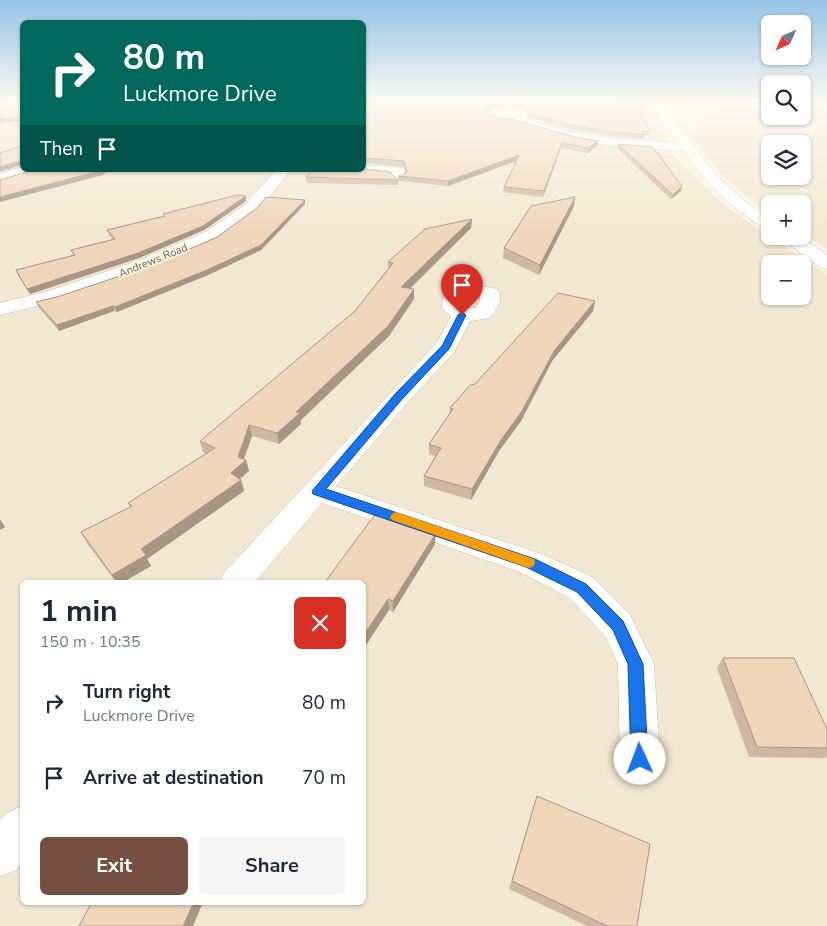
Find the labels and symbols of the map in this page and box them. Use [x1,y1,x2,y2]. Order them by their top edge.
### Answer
north arrow [761,15,811,65]
street label: Andrews Road [116,240,190,281]
pin [441,264,483,315]
position arrow [613,732,665,784]

